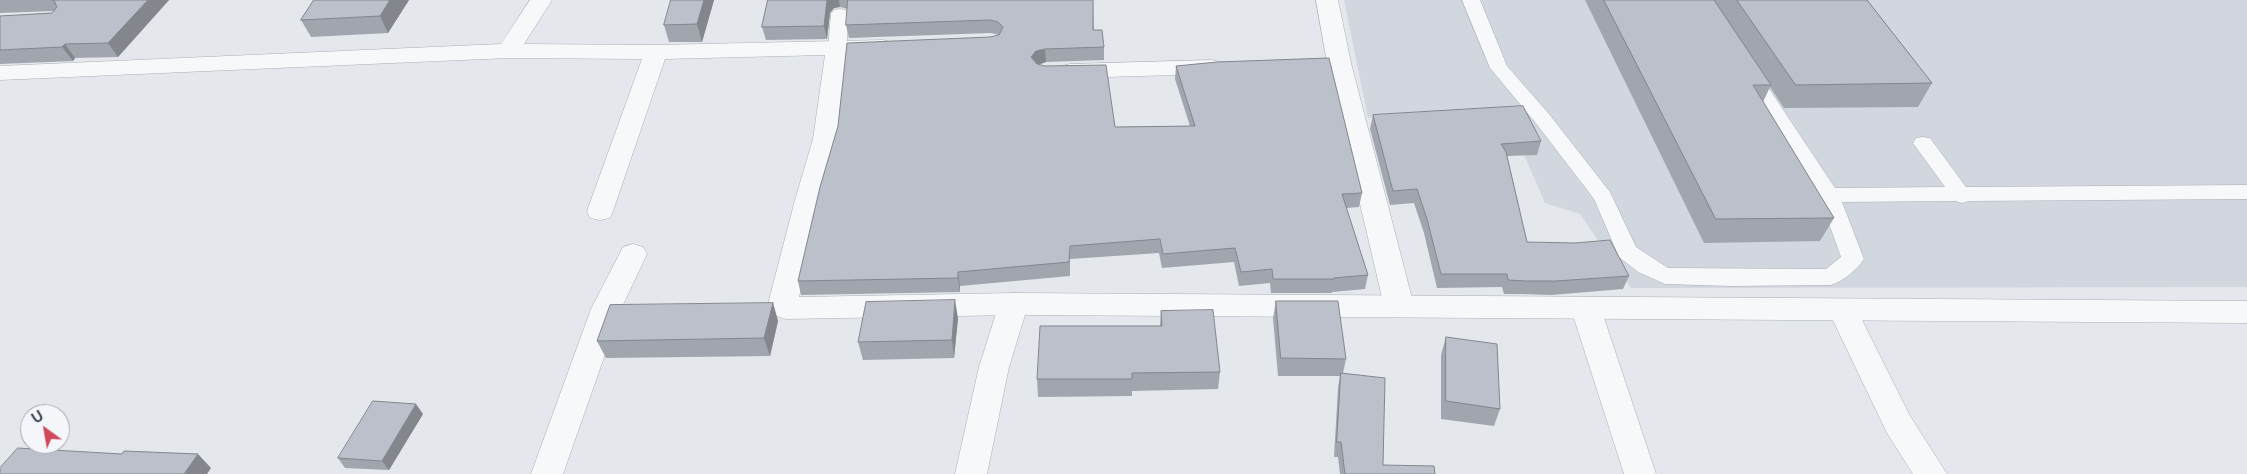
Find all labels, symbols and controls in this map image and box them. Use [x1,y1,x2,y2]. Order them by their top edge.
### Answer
north arrow [20,404,70,454]
text: U [29,408,46,427]

